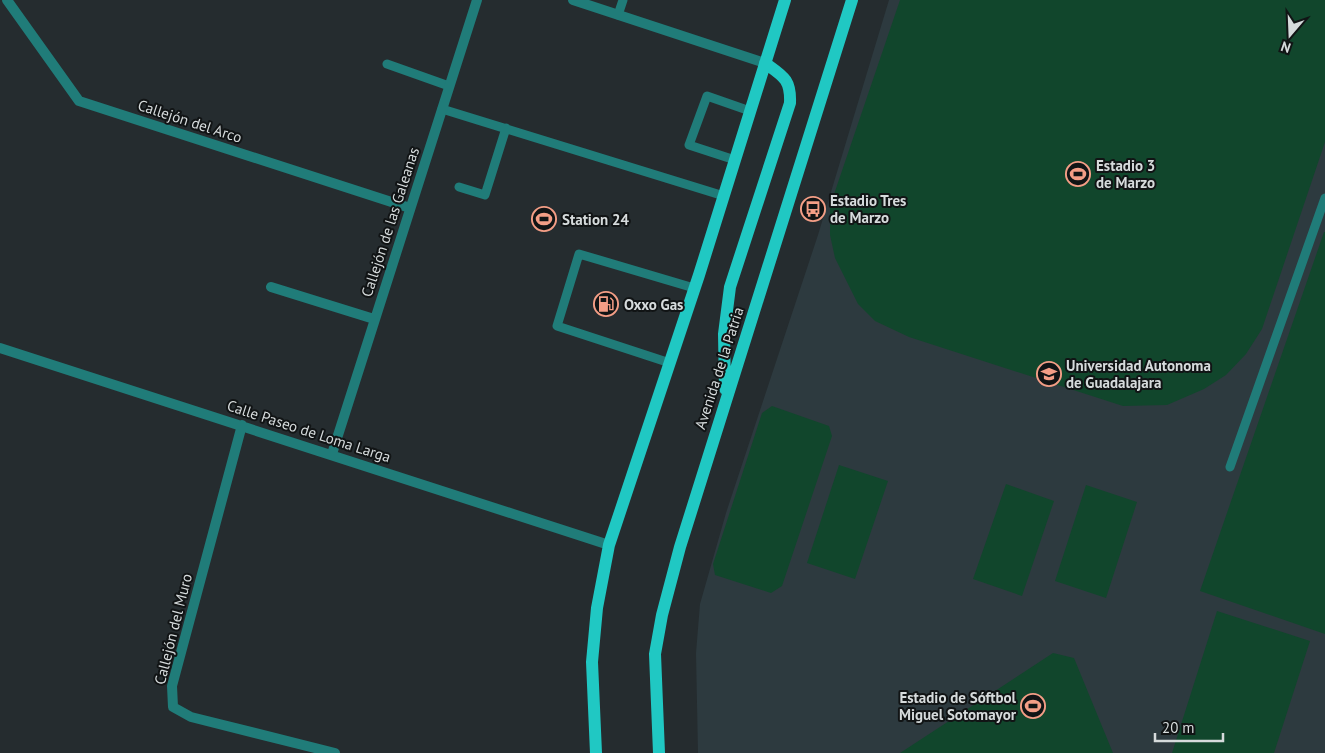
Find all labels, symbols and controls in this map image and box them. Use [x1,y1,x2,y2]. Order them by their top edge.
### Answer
north arrow [1265,10,1315,60]
text: N [1278,37,1293,57]
street label: Callejón del Arco [136,95,244,147]
street label: Callejón de las Galeanas [357,145,423,299]
place label: Estadio 3 de Marzo [1096,156,1155,192]
sports icon: Estadio 3 de Marzo [1065,161,1091,187]
place label: Estadio Tres de Marzo [830,191,906,227]
bus stop icon: Estadio Tres de Marzo [800,196,826,222]
sports icon: Station 24 [531,206,557,232]
place label: Station 24 [562,210,629,229]
fuel station icon: Oxxo Gas [593,291,619,317]
place label: Oxxo Gas [624,295,683,314]
street label: Avenida de la Patria [690,305,748,431]
place label: Universidad Autonoma de Guadalajara [1066,356,1211,392]
school or university icon: Universidad Autonoma de Guadalajara [1036,361,1062,387]
street label: Calle Paseo de Loma Larga [225,396,393,466]
street label: Callejón del Muro [150,572,196,686]
place label: Estadio de Sóftbol Miguel Sotomayor [899,688,1017,724]
sports icon: Estadio de Sóftbol Miguel Sotomayor [1020,693,1046,719]
scale bar [1155,710,1222,742]
text: 20 m [1162,718,1195,737]

